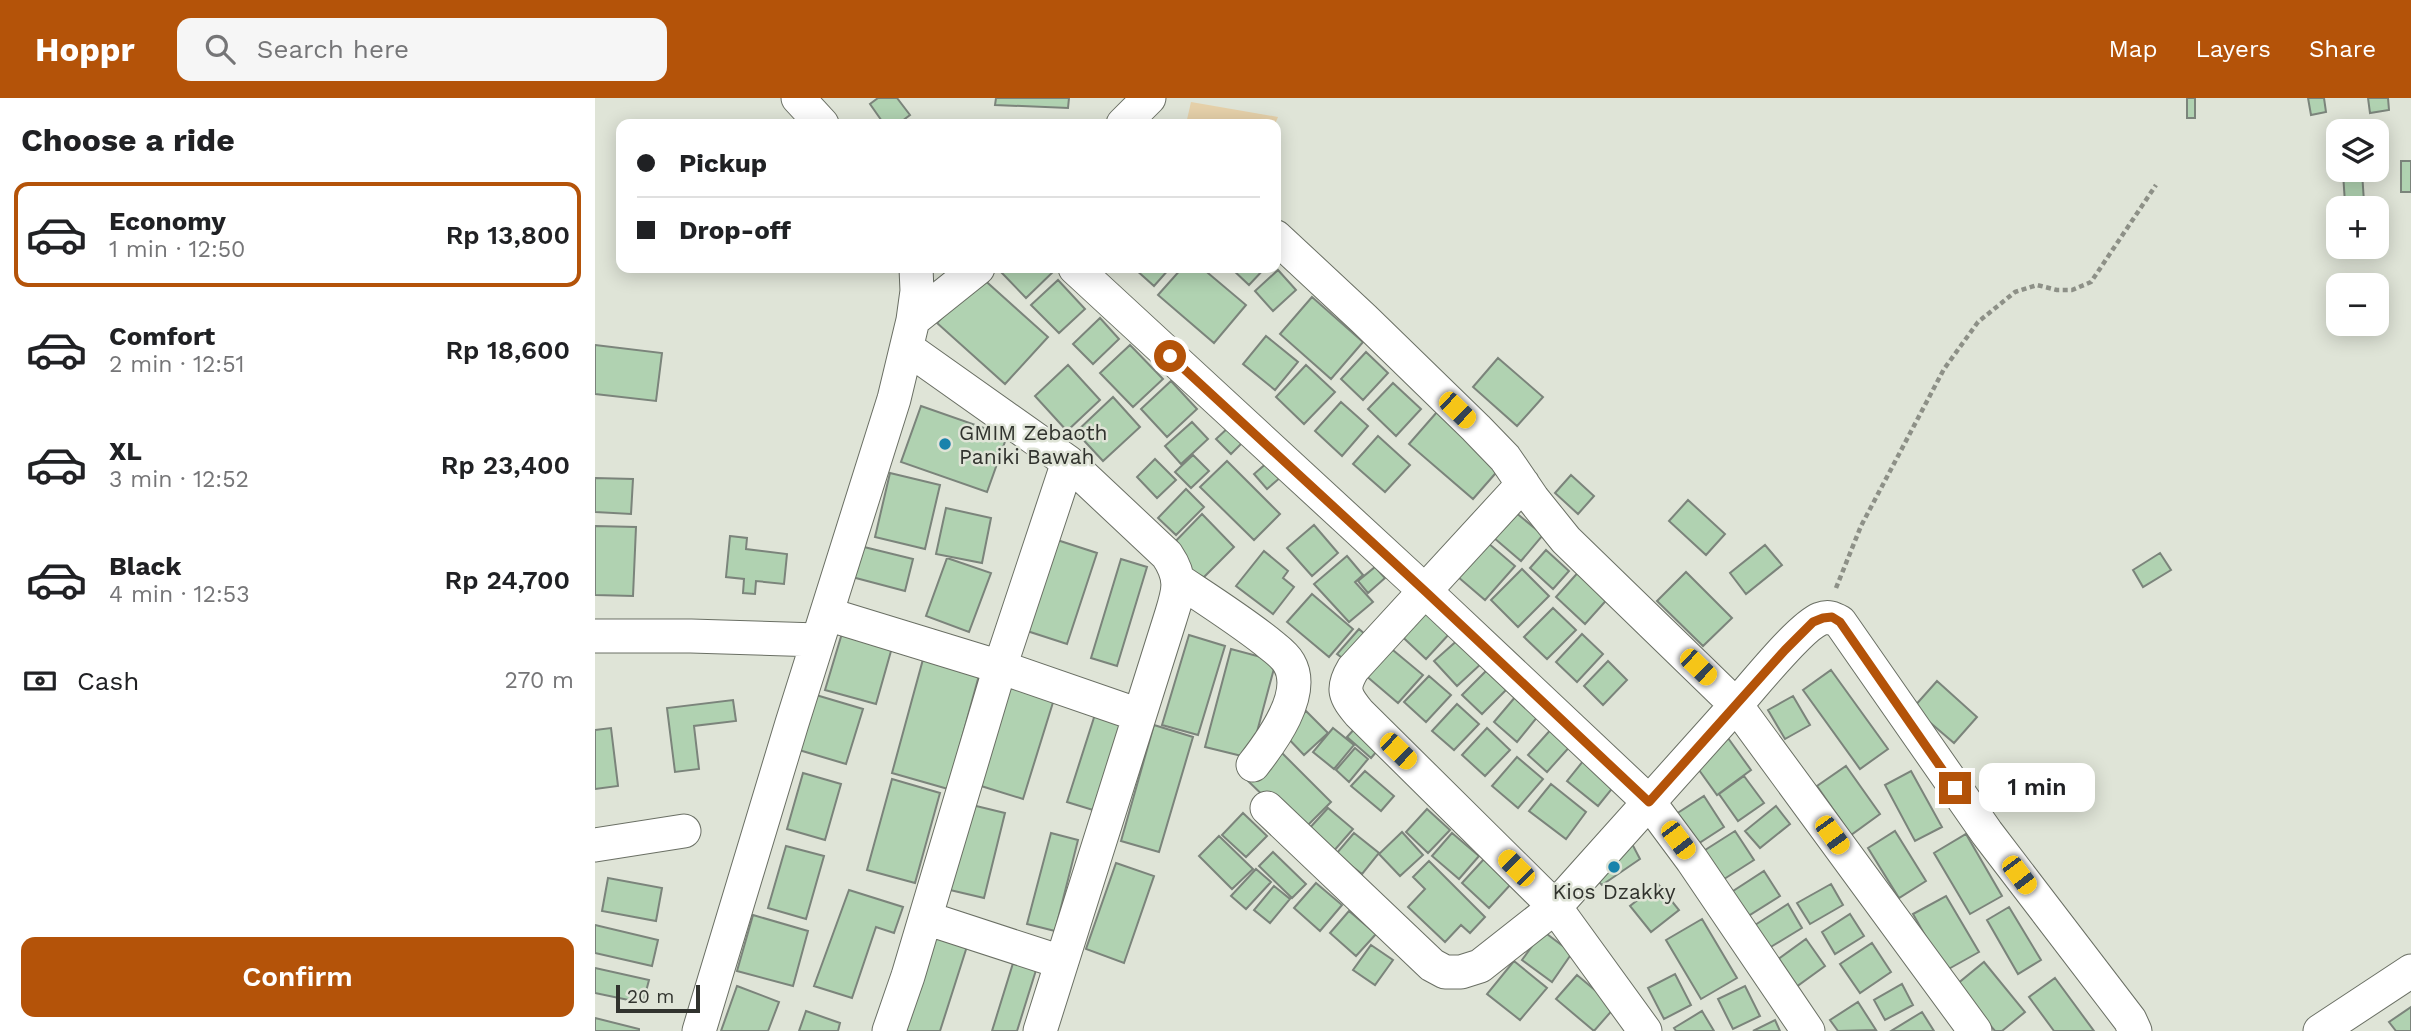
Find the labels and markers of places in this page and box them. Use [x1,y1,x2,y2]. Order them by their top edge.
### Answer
place label: GMIM Zebaoth Paniki Bawah [959,420,1108,469]
marker: GMIM Zebaoth Paniki Bawah [937,436,953,452]
marker: Kios Dzakky [1606,859,1622,875]
place label: Kios Dzakky [1553,879,1676,904]

